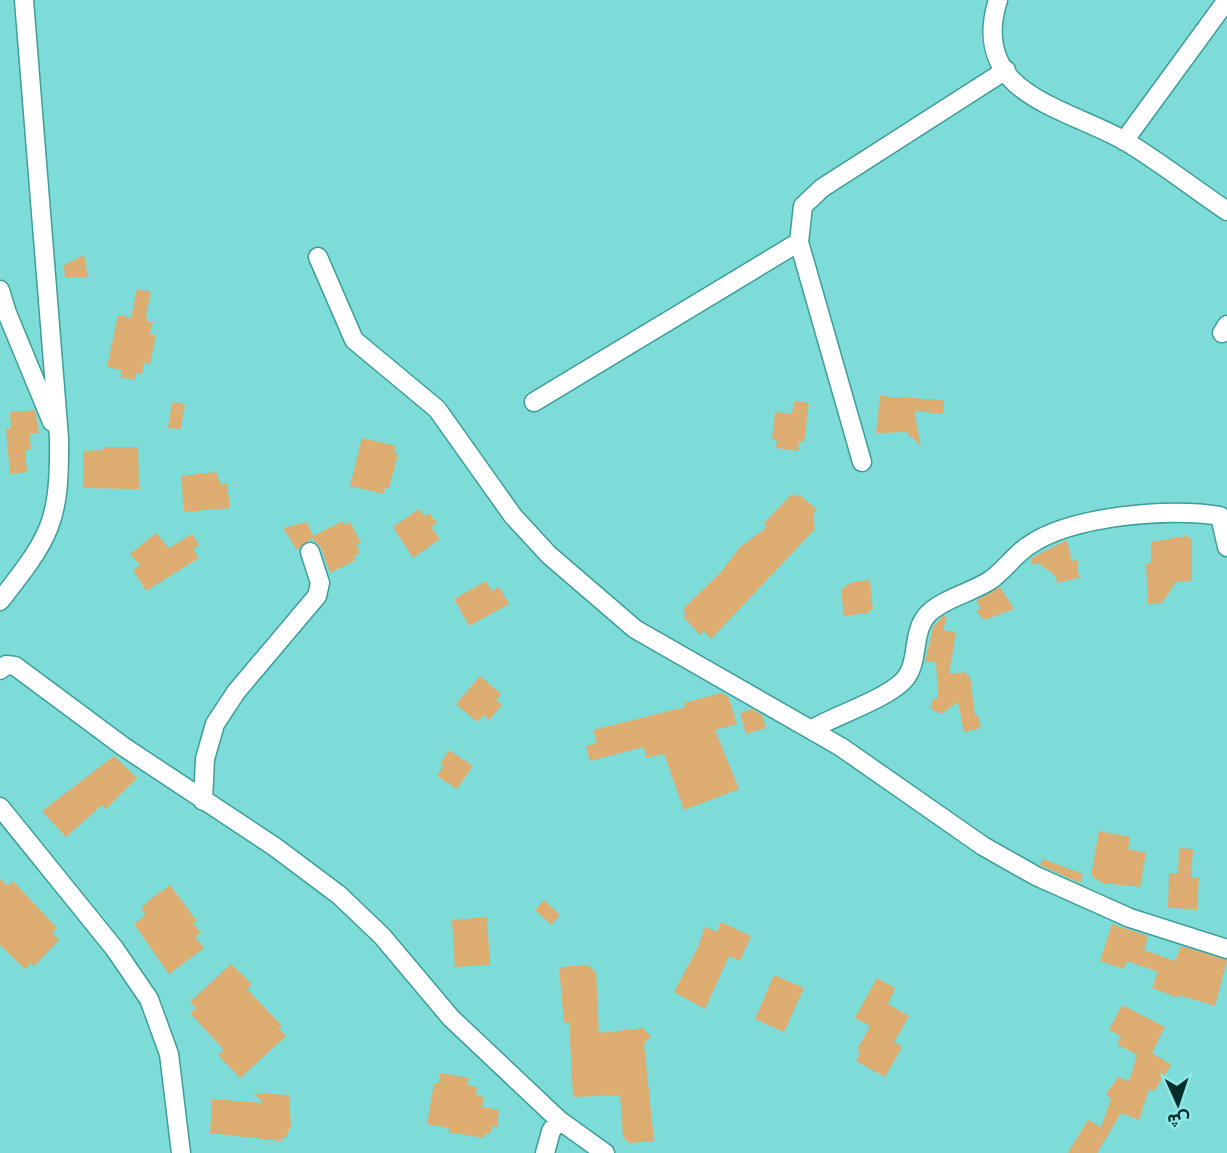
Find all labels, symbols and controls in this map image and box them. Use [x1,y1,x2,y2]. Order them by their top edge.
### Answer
north arrow [1143,1069,1213,1139]
text: ش [1167,1108,1191,1133]

